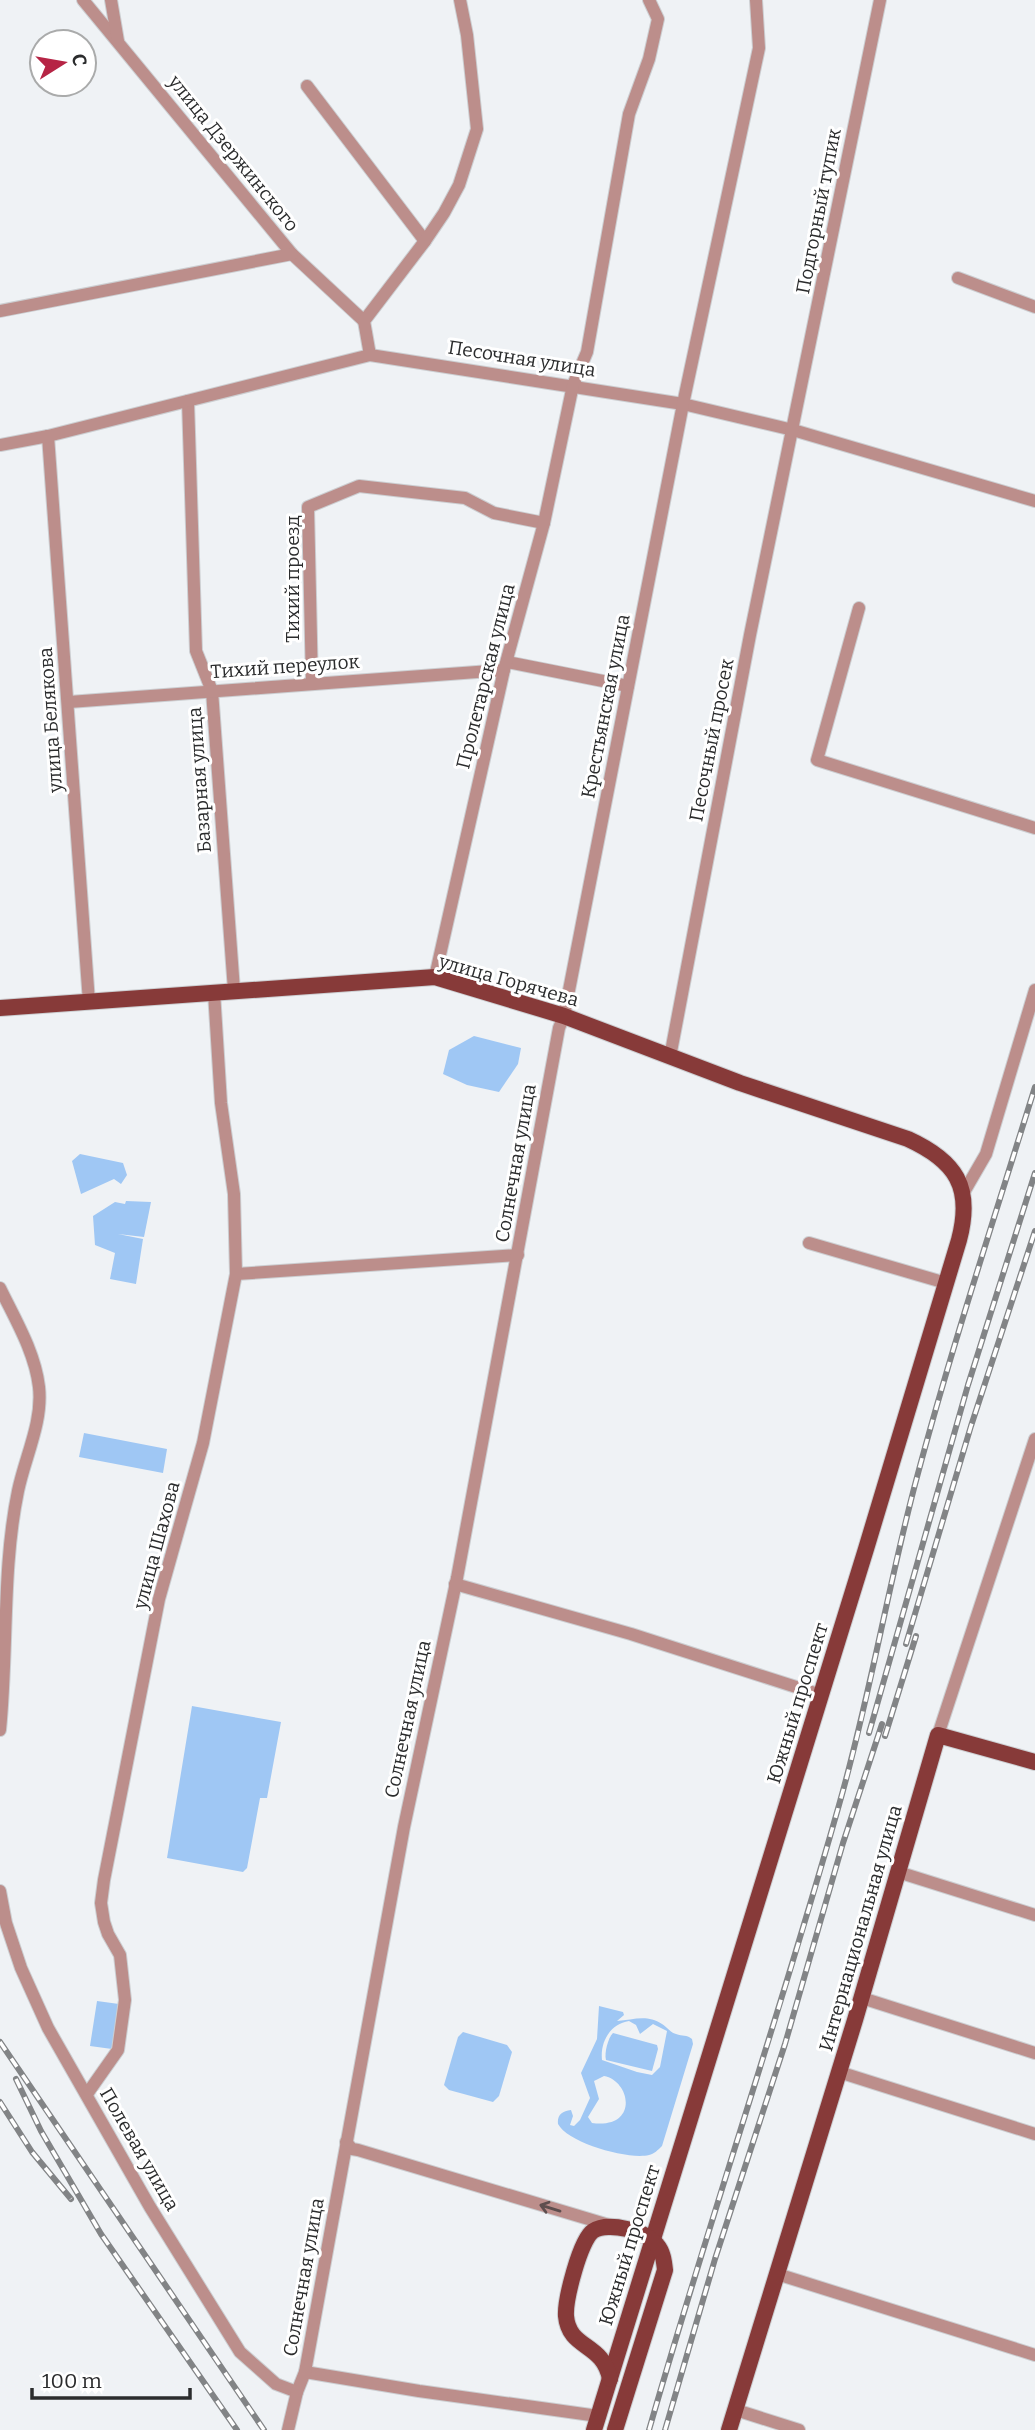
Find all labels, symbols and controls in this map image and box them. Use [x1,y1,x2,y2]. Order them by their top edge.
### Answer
north arrow [28,28,98,98]
text: С [67,52,92,68]
street label: улица Дзержинского [163,70,304,236]
street label: Подгорный тупик [791,126,846,296]
street label: Песочная улица [447,335,598,382]
street label: Тихий проезд [281,515,304,643]
street label: Пролетарская улица [451,581,520,771]
street label: Крестьянская улица [576,611,635,800]
street label: улица Белякова [34,646,67,795]
street label: Тихий переулок [210,650,361,683]
street label: Песочный просек [684,656,739,824]
street label: Базарная улица [183,706,216,854]
street label: улица Горячева [435,949,582,1012]
street label: Солнечная улица [490,1081,541,1244]
street label: улица Шахова [128,1478,185,1612]
street label: Южный проспект [762,1620,833,1786]
street label: Солнечная улица [380,1638,436,1800]
street label: Интернациональная улица [814,1802,907,2054]
street label: Полевая улица [95,2084,184,2215]
street label: Южный проспект [594,2162,665,2328]
street label: Солнечная улица [278,2195,329,2358]
one-way arrow [539,2200,561,2213]
scale bar [32,2356,189,2400]
text: 100 m [42,2368,102,2394]

